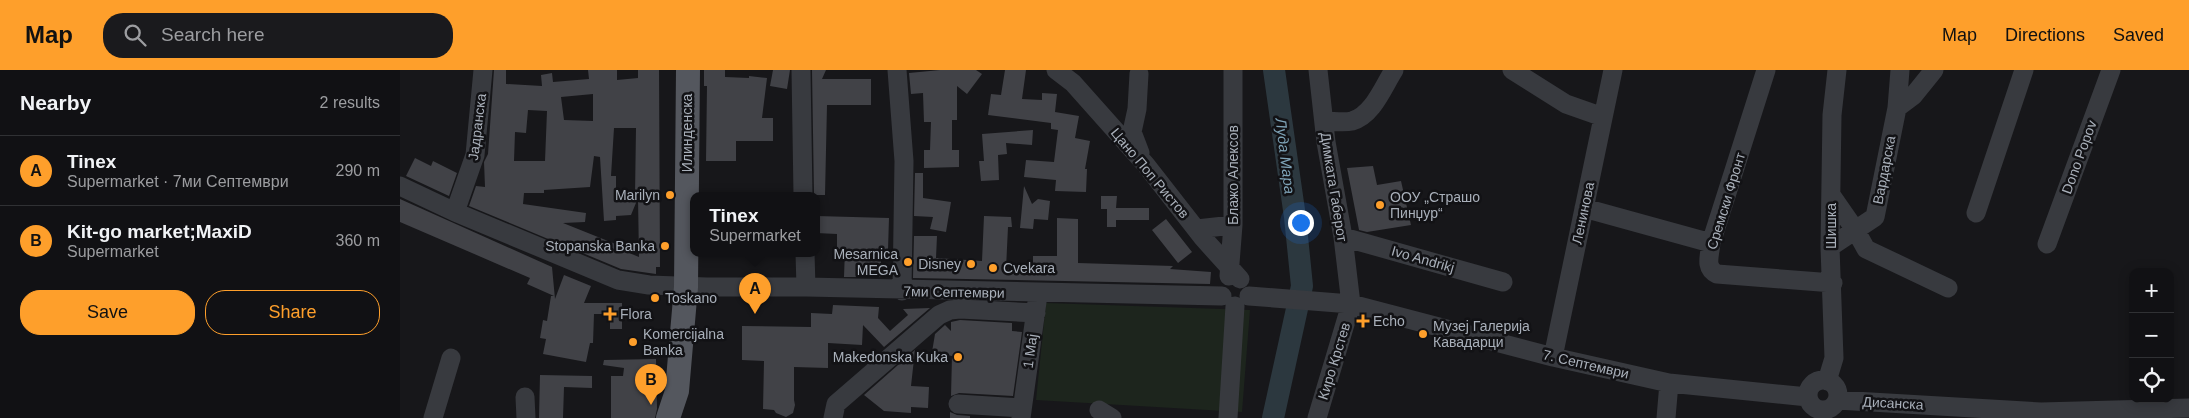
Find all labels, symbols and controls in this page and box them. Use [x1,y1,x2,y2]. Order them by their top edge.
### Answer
search box [103,13,453,58]
text: Map [25,21,73,48]
icon: search [121,21,149,49]
text: Search here [161,24,265,45]
text: Map [1942,25,1977,45]
text: Directions [2005,25,2085,45]
text: Saved [2113,25,2164,45]
text: Nearby [20,91,91,114]
street label: Јадранска [465,92,489,161]
street label: Илинденска [679,93,695,172]
text: 2 results [320,94,380,111]
water label: Луда Мара [1272,116,1299,195]
street label: Dono Popov [2058,118,2100,196]
street label: Цано Поп Ристов [1108,125,1192,221]
street label: Блажо Алексов [1225,125,1241,225]
street label: Димката Габерот [1317,131,1351,243]
street label: Вардарска [1870,134,1899,206]
street label: Сремски Фронт [1704,150,1749,251]
text: Tinex [67,151,116,172]
text: A [30,162,42,179]
text: 290 m [336,162,380,179]
text: Supermarket · 7ми Септември [67,173,289,190]
street label: Ленинова [1569,180,1597,246]
place label: Marilyn [615,187,660,203]
marker: Marilyn [664,189,676,201]
place label: ООУ „Страшо Пинџур“ [1390,189,1480,221]
popup [690,192,820,257]
marker: ООУ „Страшо Пинџур“ [1374,199,1386,211]
street label: Шишка [1823,203,1839,249]
text: Tinex [709,205,758,226]
your location [1288,210,1314,236]
text: Kit-go market;MaxiD [67,221,252,242]
text: Supermarket [709,227,801,244]
text: B [30,232,42,249]
text: 360 m [336,232,380,249]
place label: Stopanska Banka [545,238,655,254]
marker: Stopanska Banka [659,240,671,252]
street label: Ivo Andrikj [1390,242,1456,276]
text: Supermarket [67,243,159,260]
place label: Mesarnica MEGA [833,246,899,278]
marker: Mesarnica MEGA [902,256,914,268]
place label: Disney [918,256,961,272]
marker: Disney [965,258,977,270]
place label: Cvekara [1003,260,1055,276]
marker: Cvekara [987,262,999,274]
map controls [2129,268,2174,403]
button: + [2129,268,2174,313]
pin: A [739,273,771,314]
street label: 7ми Септември [903,283,1005,301]
button: Save [20,290,195,335]
button: Share [205,290,380,335]
place label: Toskano [665,290,717,306]
marker: Toskano [649,292,661,304]
place label: Flora [620,306,652,322]
marker: Flora [604,308,616,320]
place label: Echo [1373,313,1405,329]
button: − [2129,313,2174,358]
marker: Echo [1357,315,1369,327]
place label: Музеј Галерија Кавадарци [1433,318,1530,350]
street label: Киро Крстев [1315,320,1353,402]
place label: Komercijalna Banka [643,326,724,358]
marker: Музеј Галерија Кавадарци [1417,328,1429,340]
street label: 1 Maj [1020,333,1040,369]
marker: Komercijalna Banka [627,336,639,348]
street label: 7. Септември [1541,346,1631,382]
place label: Makedonska Kuka [833,349,948,365]
marker: Makedonska Kuka [952,351,964,363]
button: locate [2129,358,2174,403]
pin: B [635,364,667,405]
street label: Дисанска [1862,393,1924,413]

